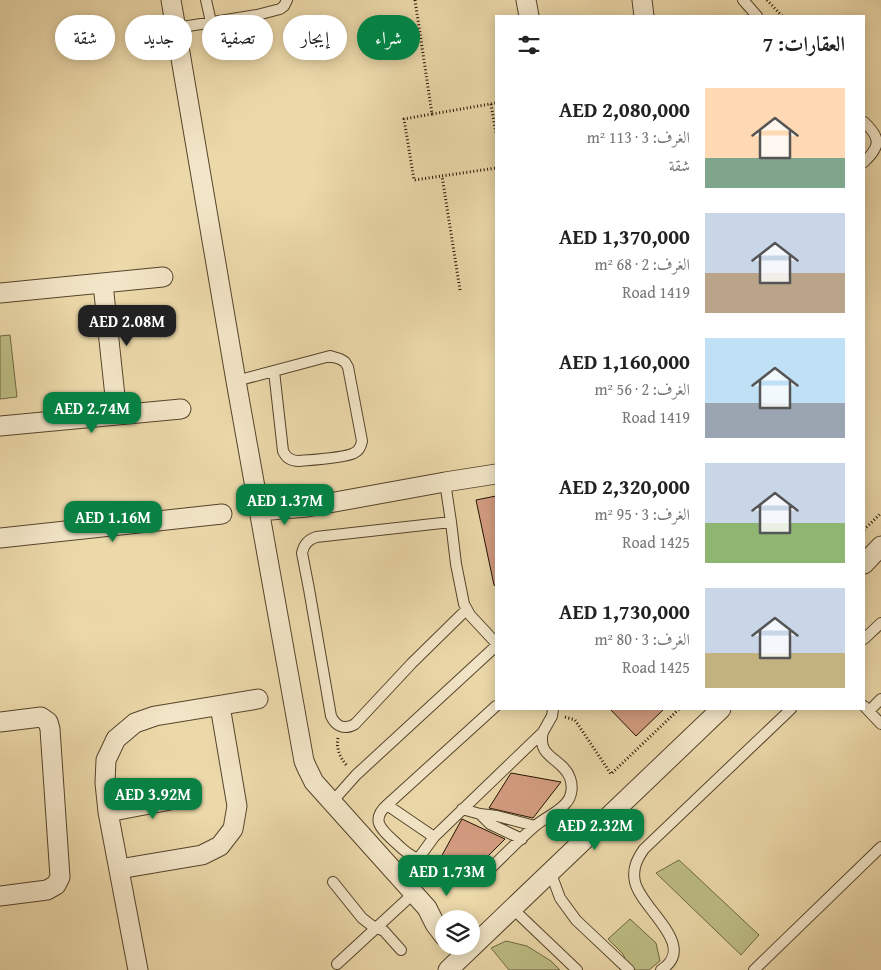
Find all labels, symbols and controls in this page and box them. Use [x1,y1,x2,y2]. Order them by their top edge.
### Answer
chip: شقة [55,15,115,60]
chip: جديد [125,15,192,60]
chip: تصفية [202,15,273,60]
chip: إيجار [283,15,347,60]
chip: شراء [357,15,420,60]
text: العقارات: 7 [763,28,845,59]
icon: filters [515,31,543,59]
text: AED 2,080,000 [559,94,690,125]
icon: home [745,108,805,168]
text: الغرف: 3 · 113 m² [587,125,690,149]
text: شقة [669,153,690,177]
text: AED 1,370,000 [559,221,690,252]
icon: home [745,233,805,293]
text: الغرف: 2 · 68 m² [594,252,690,276]
text: Road 1419 [622,280,690,304]
pin: AED 2.08M [70,304,184,347]
text: AED 2.08M [89,309,165,333]
text: AED 1,160,000 [559,346,690,377]
icon: home [745,358,805,418]
text: الغرف: 2 · 56 m² [594,377,690,401]
pin: AED 2.74M [35,392,149,434]
text: AED 2.74M [54,396,130,420]
text: Road 1419 [622,405,690,429]
text: AED 2,320,000 [559,471,690,502]
icon: home [745,483,805,543]
pin: AED 1.37M [228,484,342,526]
text: AED 1.37M [247,488,323,512]
pin: AED 1.16M [56,500,170,543]
text: الغرف: 3 · 95 m² [594,502,690,526]
text: AED 1.16M [75,505,151,529]
text: Road 1425 [622,530,690,554]
text: AED 1,730,000 [559,596,690,627]
icon: home [745,608,805,668]
text: الغرف: 3 · 80 m² [594,627,690,651]
text: Road 1425 [622,655,690,679]
pin: AED 3.92M [96,778,210,820]
text: AED 3.92M [115,782,191,806]
pin: AED 2.32M [538,808,652,851]
text: AED 2.32M [557,813,633,837]
pin: AED 1.73M [390,854,504,897]
text: AED 1.73M [409,859,485,883]
map controls [435,910,480,955]
button: layers [435,910,480,955]

